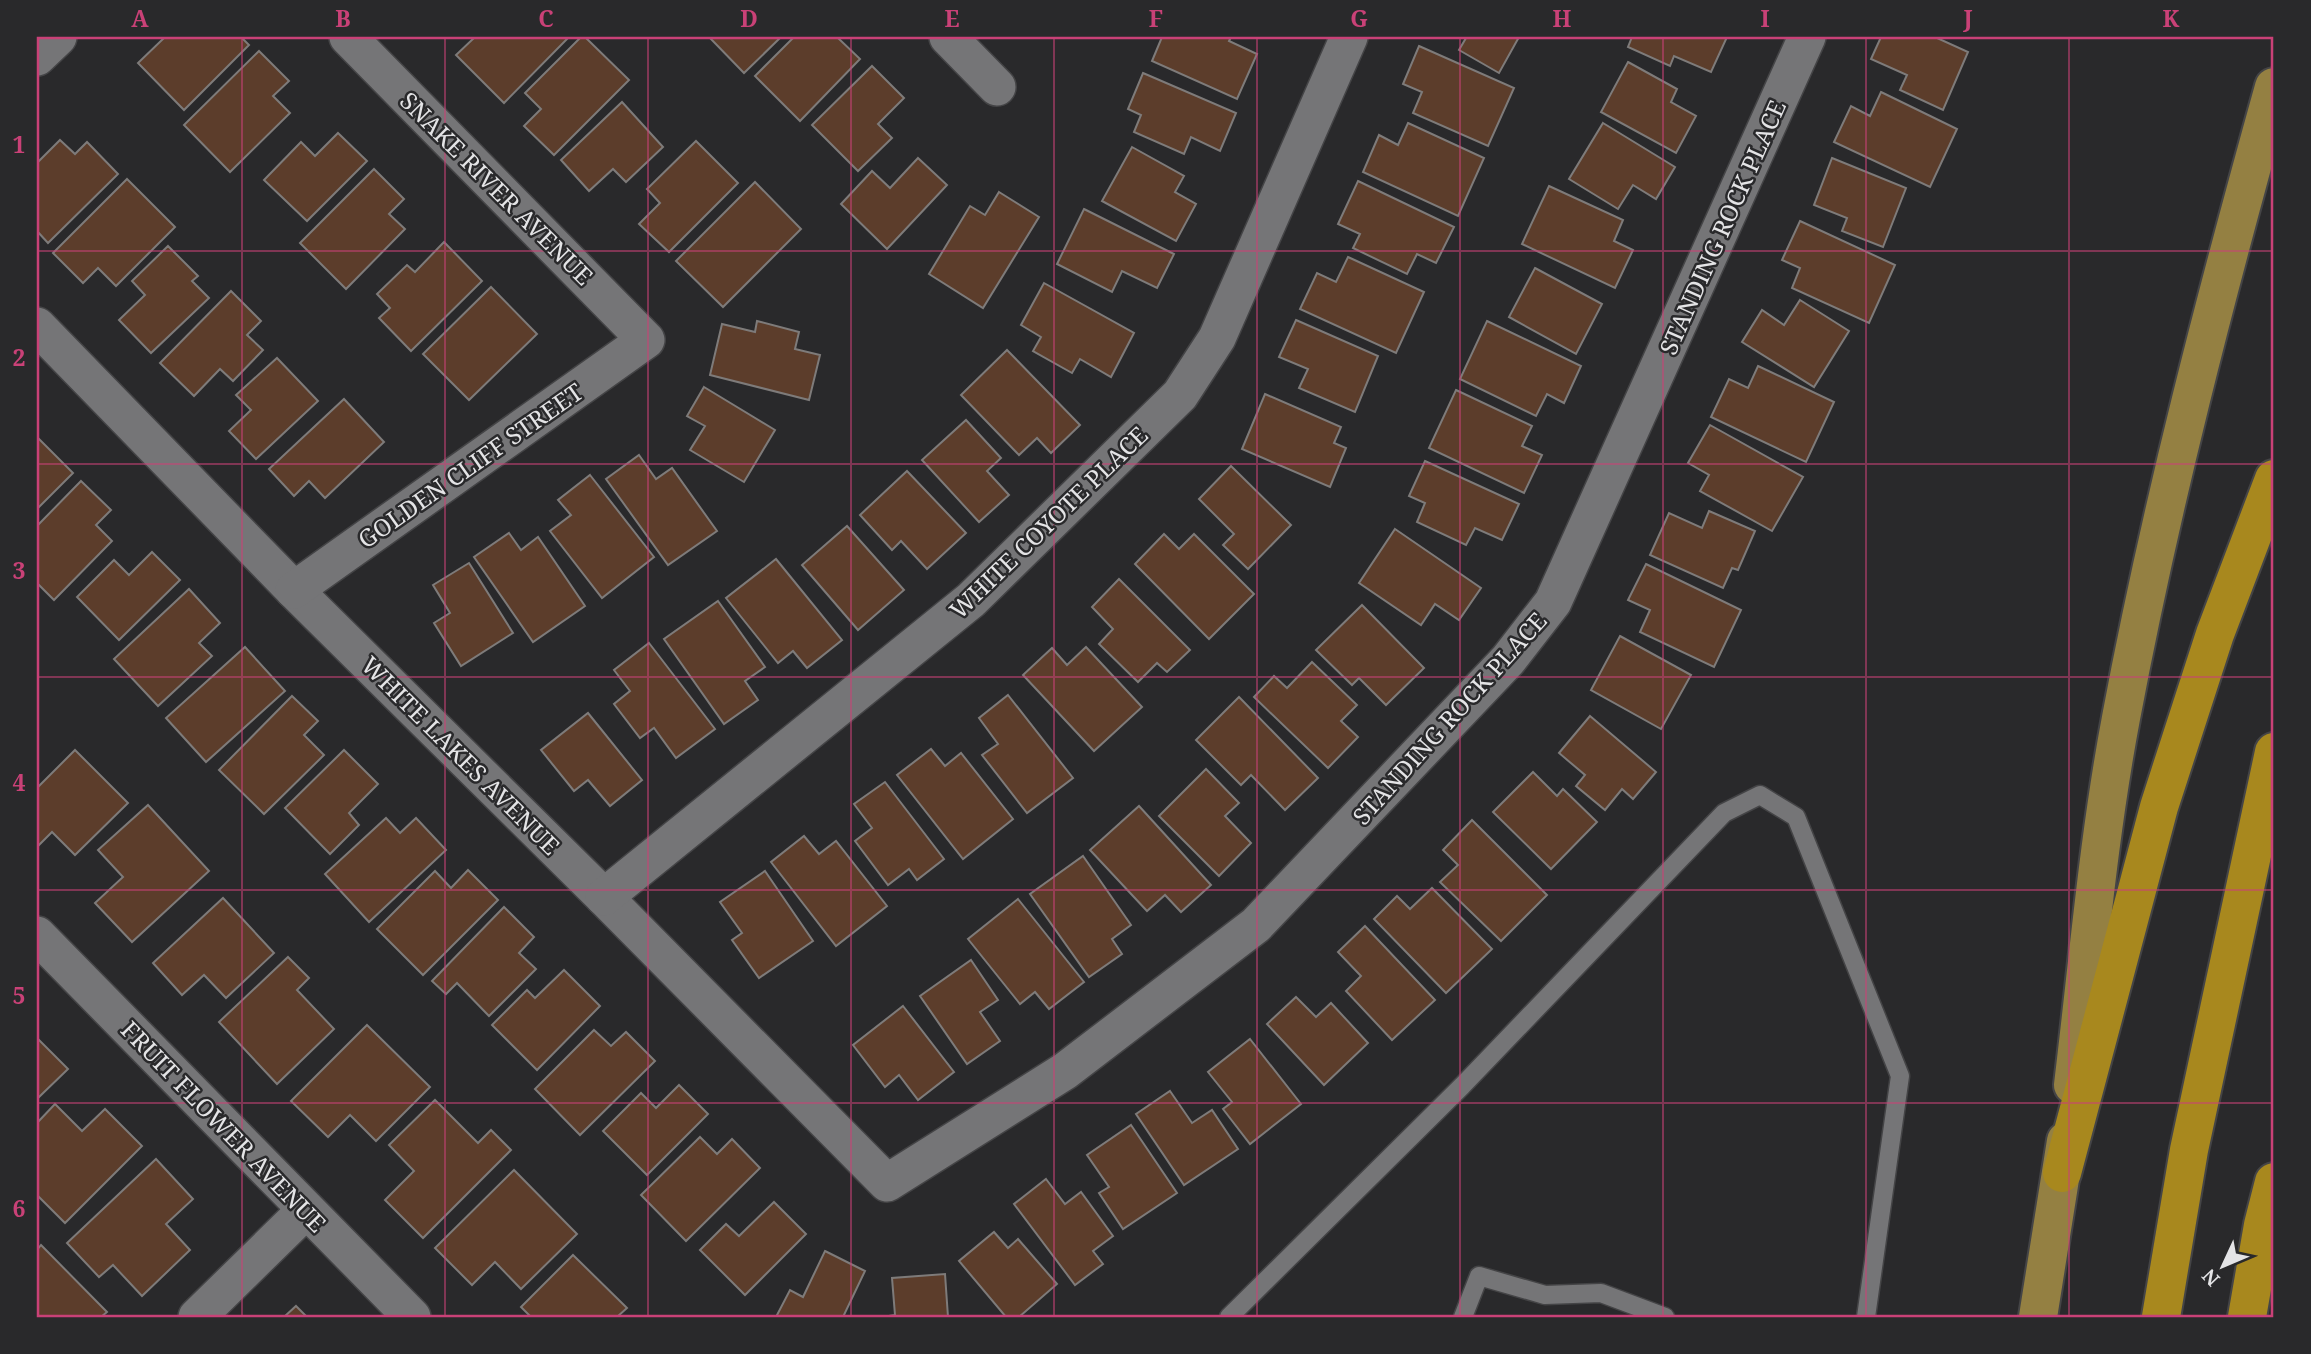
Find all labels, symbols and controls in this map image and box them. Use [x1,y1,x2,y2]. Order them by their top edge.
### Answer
text: A [131,2,149,34]
text: B [335,2,351,34]
text: C [538,2,554,34]
text: D [740,2,758,34]
text: E [944,2,960,34]
text: F [1149,2,1163,34]
text: G [1350,2,1368,34]
text: H [1553,2,1572,34]
text: I [1760,2,1770,34]
text: J [1962,2,1973,34]
text: K [2163,2,2180,34]
street label: SNAKE RIVER AVENUE [393,84,601,292]
street label: STANDING ROCK PLACE [1651,94,1793,360]
text: 1 [13,128,26,160]
text: 2 [13,341,26,373]
street label: GOLDEN CLIFF STREET [351,375,589,555]
street label: WHITE COYOTE PLACE [942,419,1154,625]
text: 3 [13,554,26,586]
street label: STANDING ROCK PLACE [1345,605,1553,831]
street label: WHITE LAKES AVENUE [354,648,568,862]
text: 4 [13,766,26,798]
text: 5 [13,979,26,1011]
street label: FRUIT FLOWER AVENUE [114,1013,334,1239]
text: 6 [13,1192,26,1224]
north arrow [2188,1232,2258,1302]
text: N [2196,1263,2225,1292]

